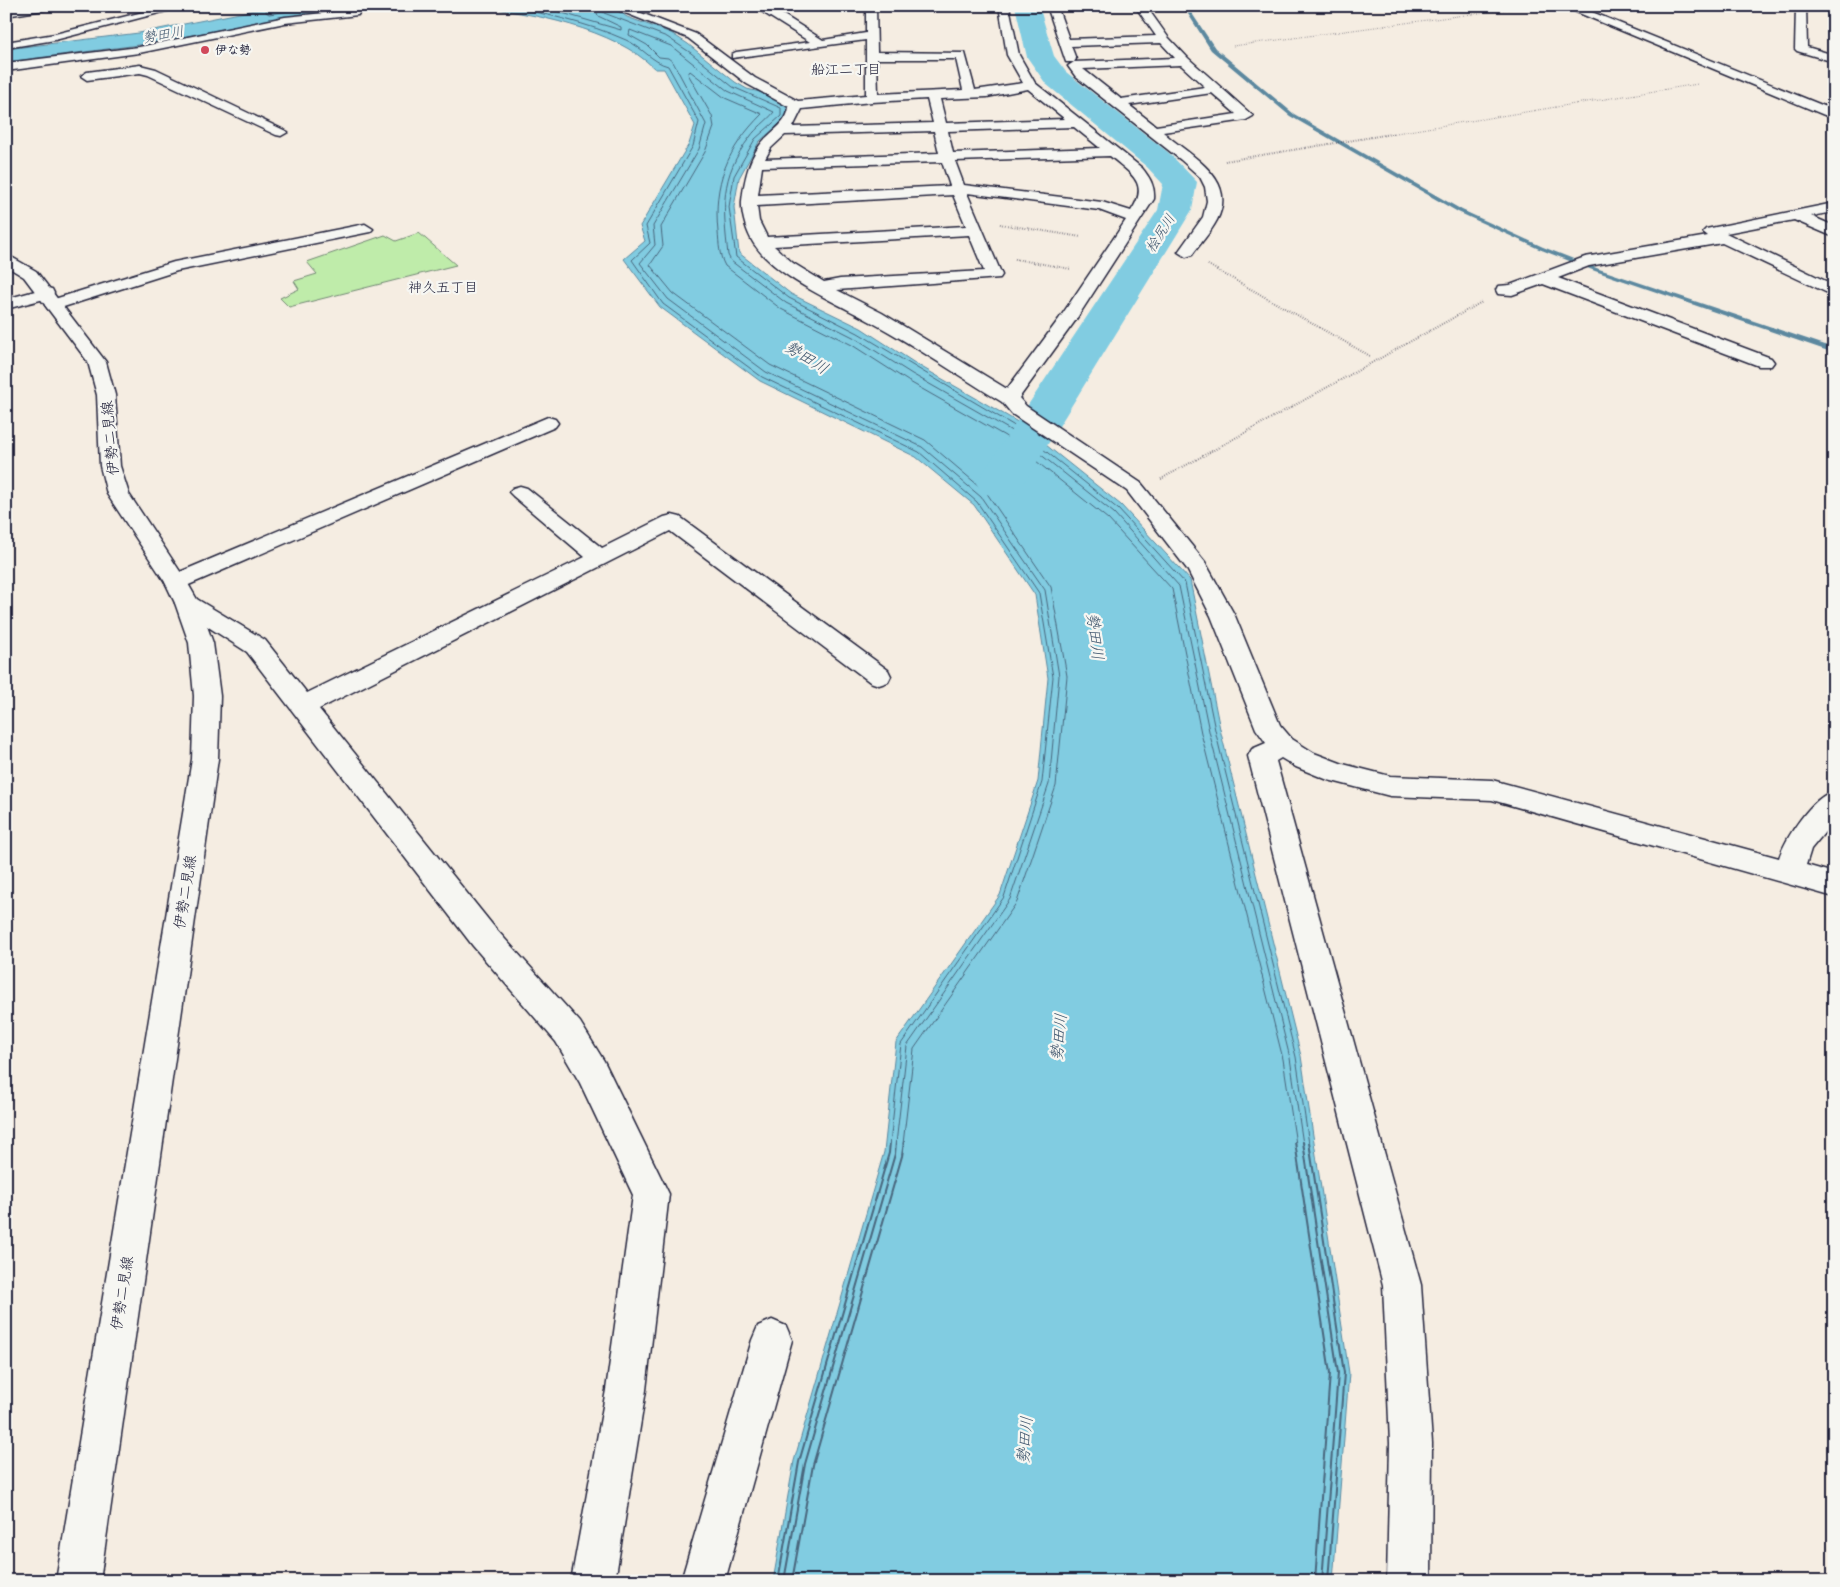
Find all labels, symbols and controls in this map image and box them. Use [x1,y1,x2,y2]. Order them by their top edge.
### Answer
water label: 勢田川 [141,23,186,48]
marker: 伊な勢 [199,44,211,56]
place label: 伊な勢 [215,44,251,59]
district label: 船江二丁目 [811,63,881,80]
water label: 桧尻川 [1143,211,1180,257]
district label: 神久五丁目 [408,281,478,298]
water label: 勢田川 [780,337,832,381]
street label: 伊勢二見線 [99,400,124,476]
water label: 勢田川 [1080,611,1107,661]
street label: 伊勢二見線 [171,854,202,931]
water label: 勢田川 [1048,1012,1073,1062]
street label: 伊勢二見線 [108,1255,139,1332]
water label: 勢田川 [1014,1415,1039,1465]

